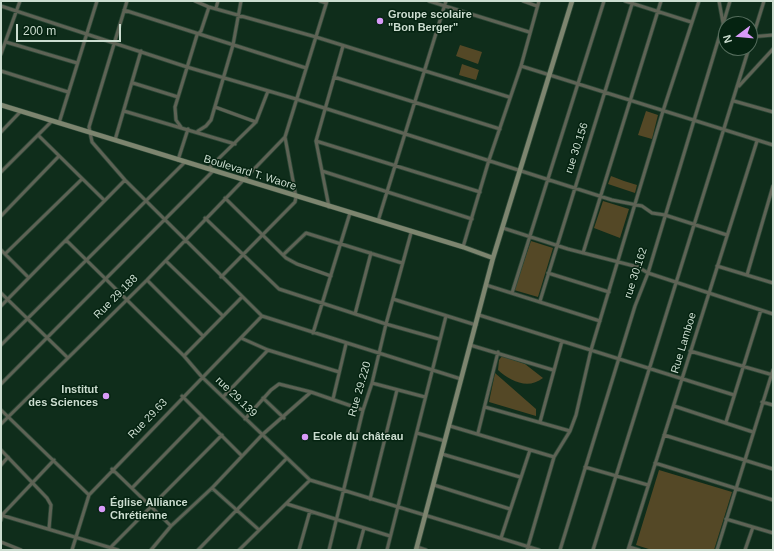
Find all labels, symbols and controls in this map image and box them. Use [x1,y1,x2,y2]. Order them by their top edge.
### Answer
place label: Groupe scolaire "Bon Berger" [388,8,472,34]
scale bar [18,16,123,42]
marker: Groupe scolaire "Bon Berger" [375,16,385,26]
north arrow [718,16,758,56]
text: 200 m [23,24,56,38]
text: N [721,34,734,45]
street label: rue 30.156 [563,121,591,175]
street label: Boulevard T. Waore [202,153,298,193]
street label: rue 30.162 [622,246,650,300]
street label: Rue 29.188 [91,272,141,322]
street label: Rue Lamboe [668,311,700,375]
street label: Rue 29.220 [346,360,374,418]
street label: rue 29.139 [212,374,260,420]
place label: Institut des Sciences [28,383,98,409]
marker: Institut des Sciences [101,391,111,401]
street label: Rue 29.63 [126,396,170,442]
place label: Ecole du château [313,430,403,444]
marker: Ecole du château [300,432,310,442]
place label: Église Alliance Chrétienne [110,496,188,522]
marker: Église Alliance Chrétienne [97,504,107,514]

